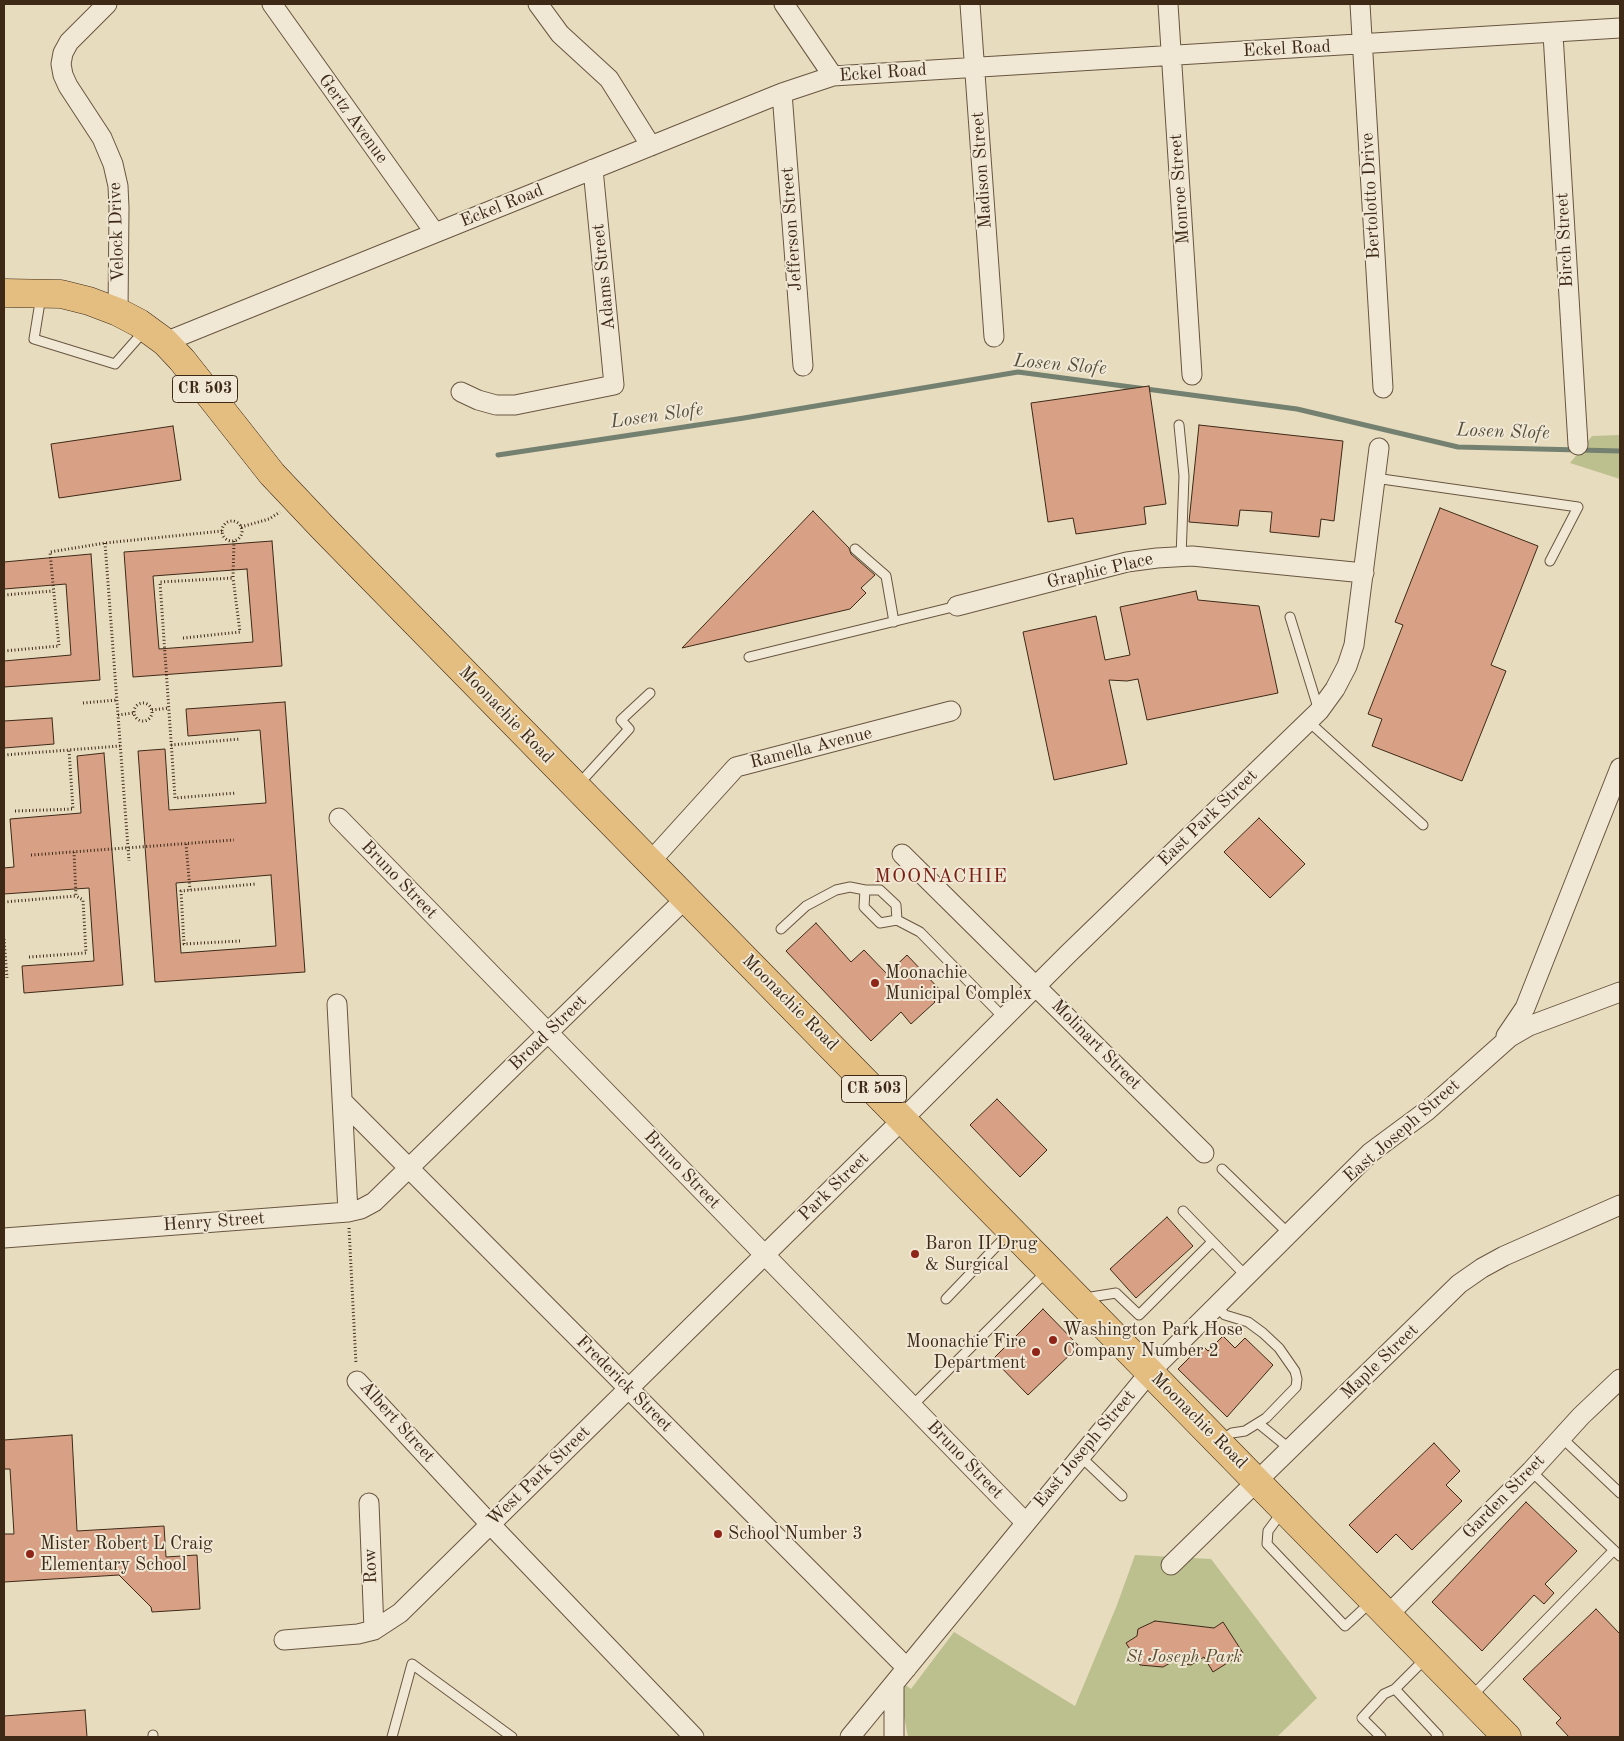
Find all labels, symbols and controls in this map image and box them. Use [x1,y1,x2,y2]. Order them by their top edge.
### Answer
street label: Eckel Road [1243,36,1331,62]
street label: Eckel Road [838,59,928,87]
street label: Gertz Avenue [313,70,393,168]
street label: Madison Street [967,111,997,229]
street label: Bertolotto Drive [1357,132,1385,260]
street label: Monroe Street [1165,133,1195,245]
street label: Jefferson Street [777,166,807,292]
street label: Eckel Road [457,180,547,232]
street label: Velock Drive [104,182,130,282]
street label: Birch Street [1552,192,1578,288]
street label: Adams Street [588,223,620,331]
water label: Losen Slofe [1012,350,1108,380]
road number: CR 503 [172,376,238,402]
water label: Losen Slofe [609,398,705,434]
water label: Losen Slofe [1456,419,1550,445]
street label: Graphic Place [1045,548,1155,594]
street label: Moonachie Road [454,662,558,768]
street label: Ramella Avenue [748,722,874,774]
street label: East Park Street [1154,765,1262,871]
street label: Bruno Street [356,836,442,924]
district label: MOONACHIE [873,865,1009,889]
street label: Moonachie Road [737,950,843,1056]
place label: Moonachie Municipal Complex [885,962,1032,1004]
marker: Moonachie Municipal Complex [869,977,881,989]
street label: Broad Street [505,991,591,1075]
street label: Molinart Street [1046,995,1146,1095]
street label: East Joseph Street [1339,1075,1465,1187]
road number: CR 503 [842,1076,906,1102]
street label: Bruno Street [639,1126,725,1214]
street label: Park Street [794,1148,874,1226]
street label: Henry Street [162,1208,266,1236]
place label: Baron II Drug & Surgical [925,1233,1037,1276]
marker: Baron II Drug & Surgical [909,1248,921,1260]
place label: Washington Park Hose Company Number 2 [1063,1319,1243,1362]
street label: Maple Street [1337,1320,1423,1404]
street label: Frederick Street [571,1331,677,1437]
place label: Moonachie Fire Department [906,1331,1026,1374]
marker: Washington Park Hose Company Number 2 [1047,1334,1059,1346]
marker: Moonachie Fire Department [1030,1346,1042,1358]
street label: Moonachie Road [1146,1368,1252,1474]
street label: Albert Street [355,1377,439,1467]
street label: East Joseph Street [1029,1386,1141,1512]
street label: Bruno Street [922,1416,1008,1504]
street label: West Park Street [483,1421,595,1531]
street label: Garden Street [1458,1450,1550,1544]
place label: School Number 3 [728,1523,863,1545]
marker: School Number 3 [712,1528,724,1540]
place label: Mister Robert L Craig Elementary School [40,1533,213,1576]
marker: Mister Robert L Craig Elementary School [24,1548,36,1560]
street label: Row [360,1548,382,1584]
park label: St Joseph Park [1126,1646,1242,1668]

